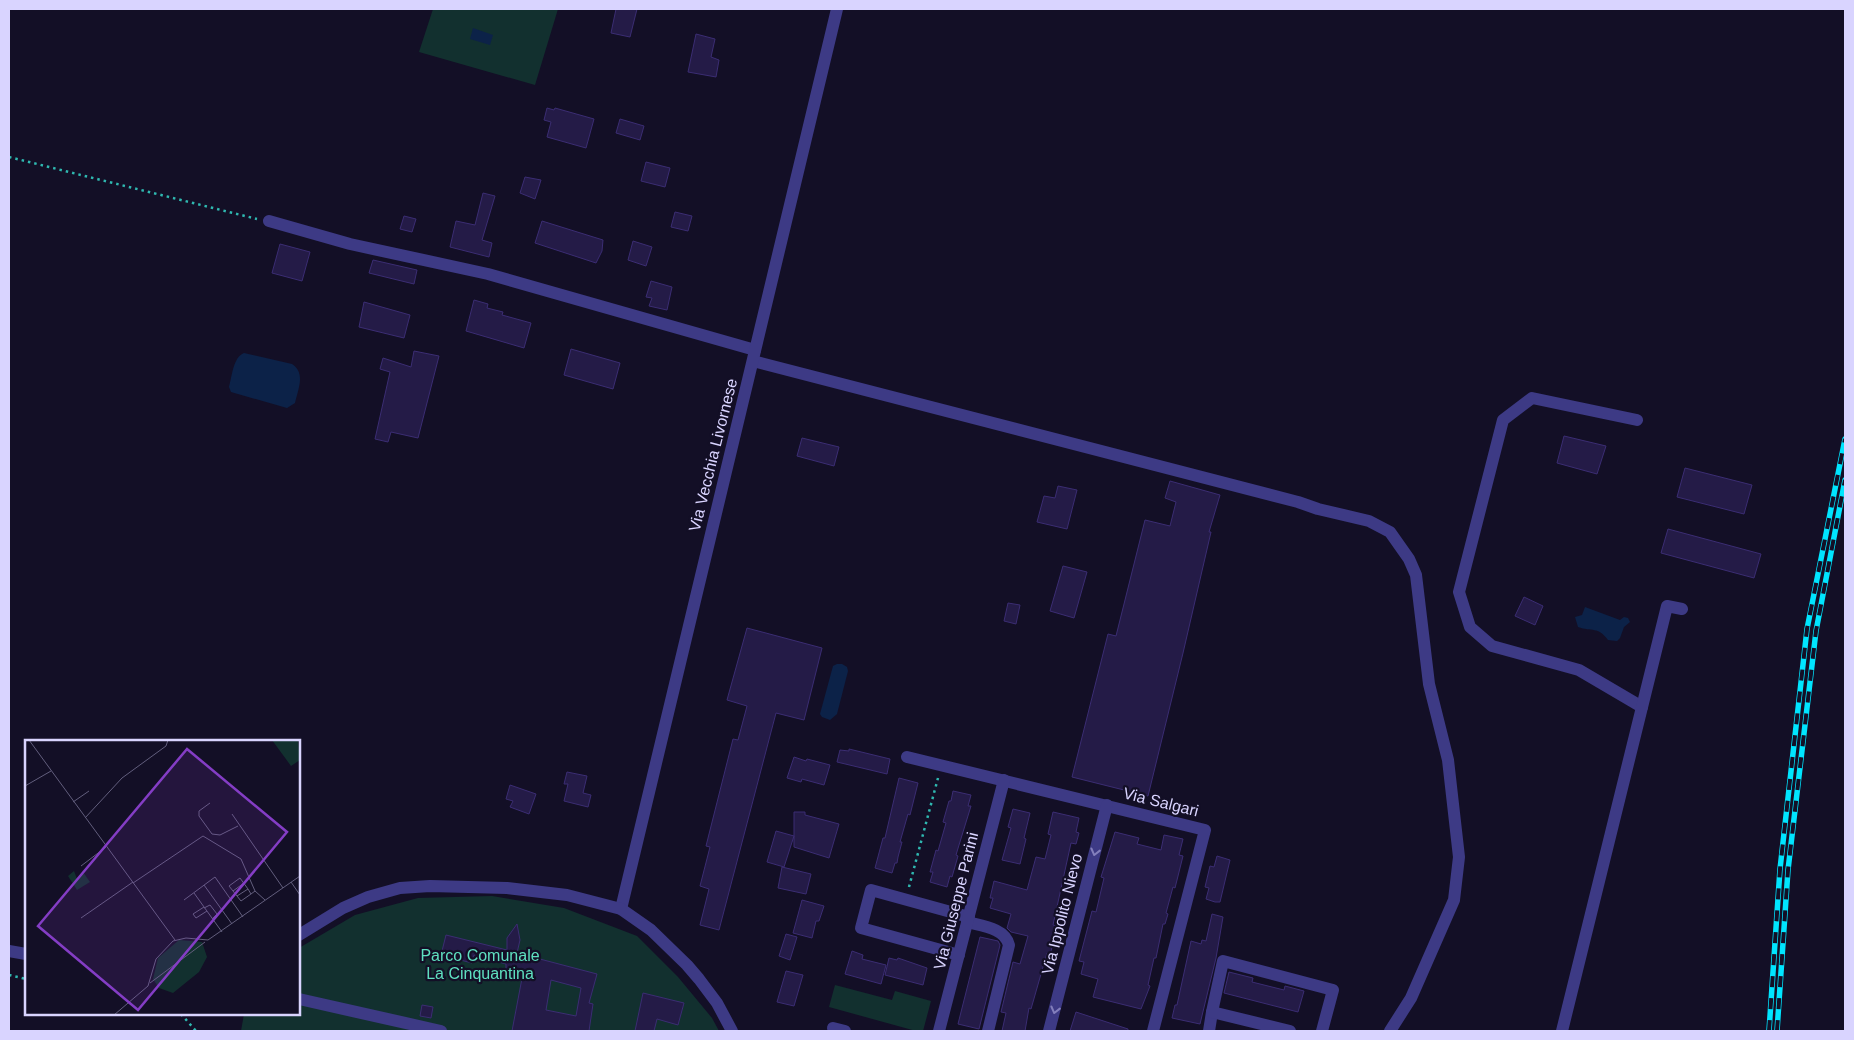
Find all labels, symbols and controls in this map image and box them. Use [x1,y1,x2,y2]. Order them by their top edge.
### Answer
street label: Via Vecchia Livornese [686,377,740,533]
inset map [25,740,300,1015]
street label: Via Salgari [1122,784,1200,820]
street label: Via Giuseppe Parini [931,830,981,972]
one-way arrow [1090,848,1101,857]
street label: Via Ippolito Nievo [1039,852,1085,976]
park label: Parco Comunale La Cinquantina [420,947,540,982]
one-way arrow [1050,1005,1060,1013]

